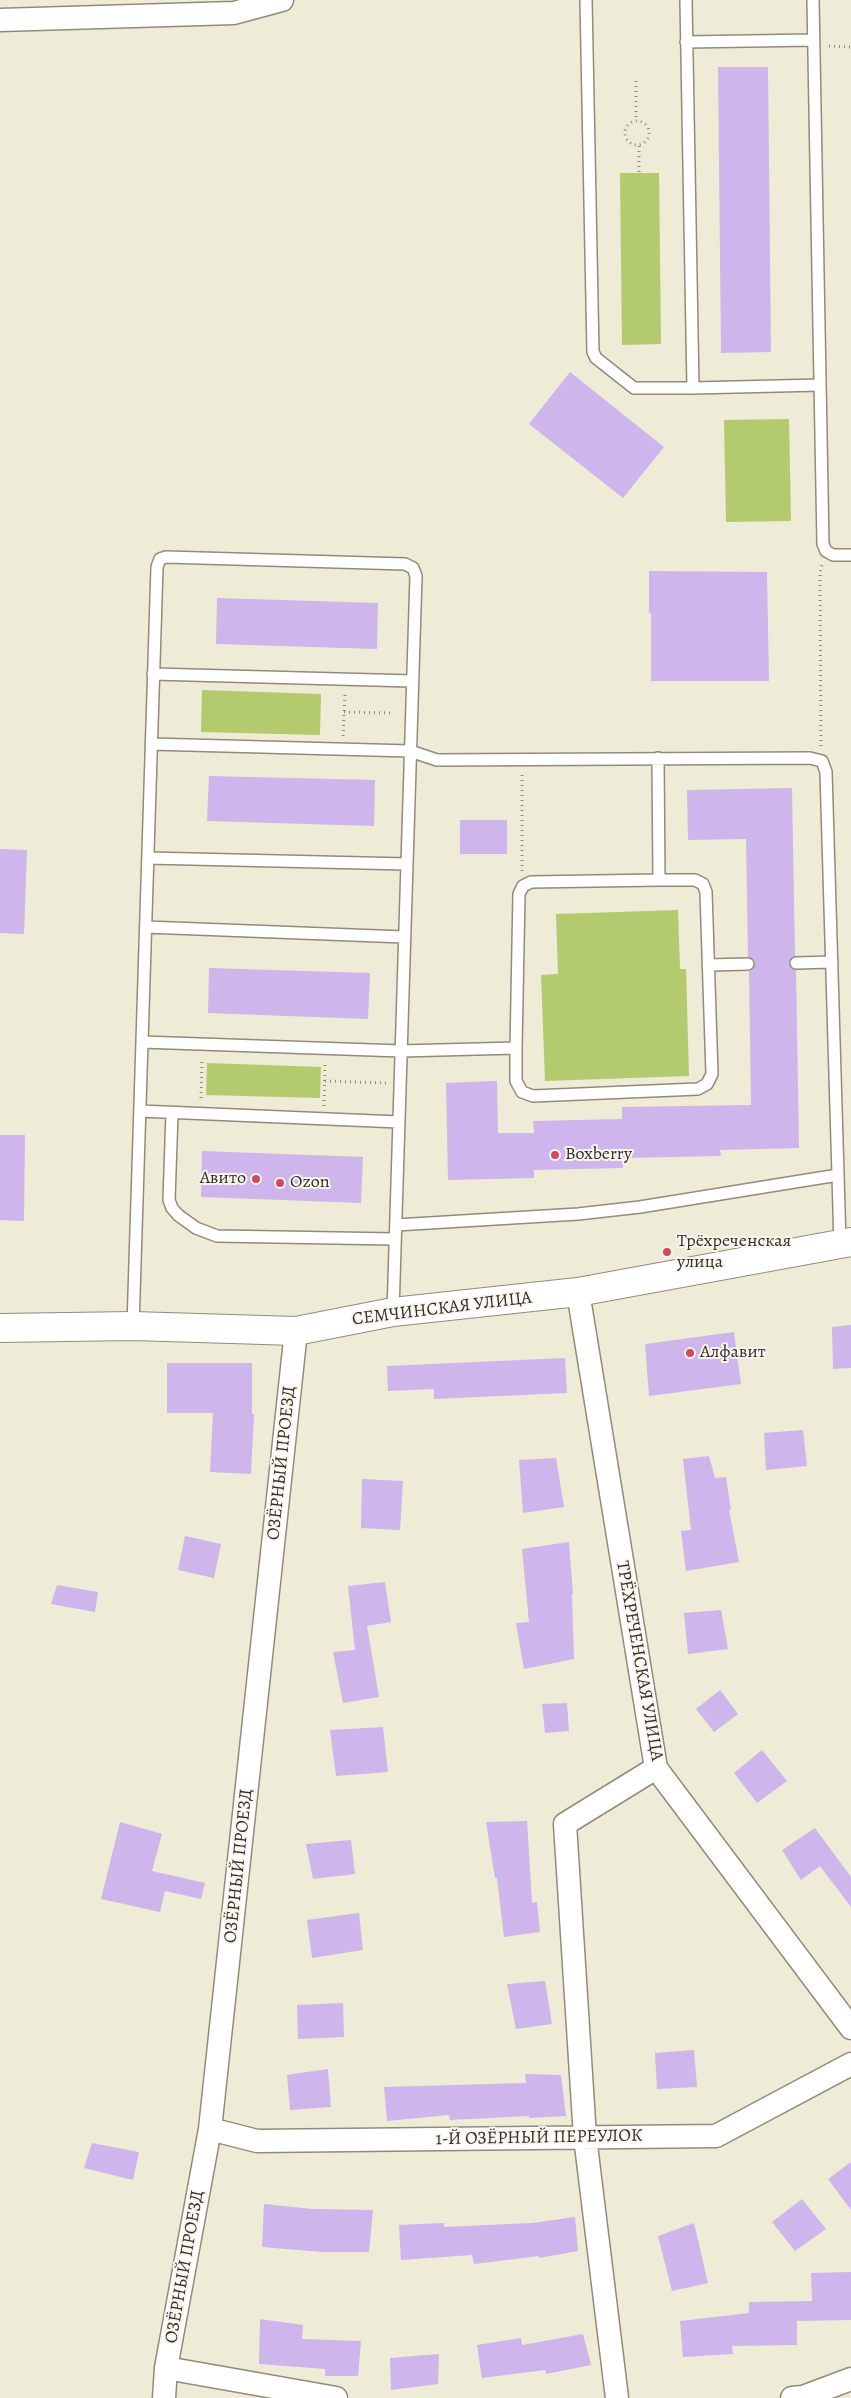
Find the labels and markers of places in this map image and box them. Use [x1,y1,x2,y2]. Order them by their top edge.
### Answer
place label: Boxberry [565,1144,632,1166]
marker: Boxberry [549,1149,561,1161]
place label: Авито [200,1168,246,1190]
place label: Ozon [290,1172,330,1194]
marker: Авито [250,1173,262,1185]
marker: Ozon [274,1177,286,1189]
place label: Трёхреченская улица [677,1231,791,1274]
marker: Трёхреченская улица [661,1246,673,1258]
place label: Алфавит [700,1342,766,1364]
marker: Алфавит [684,1347,696,1359]

